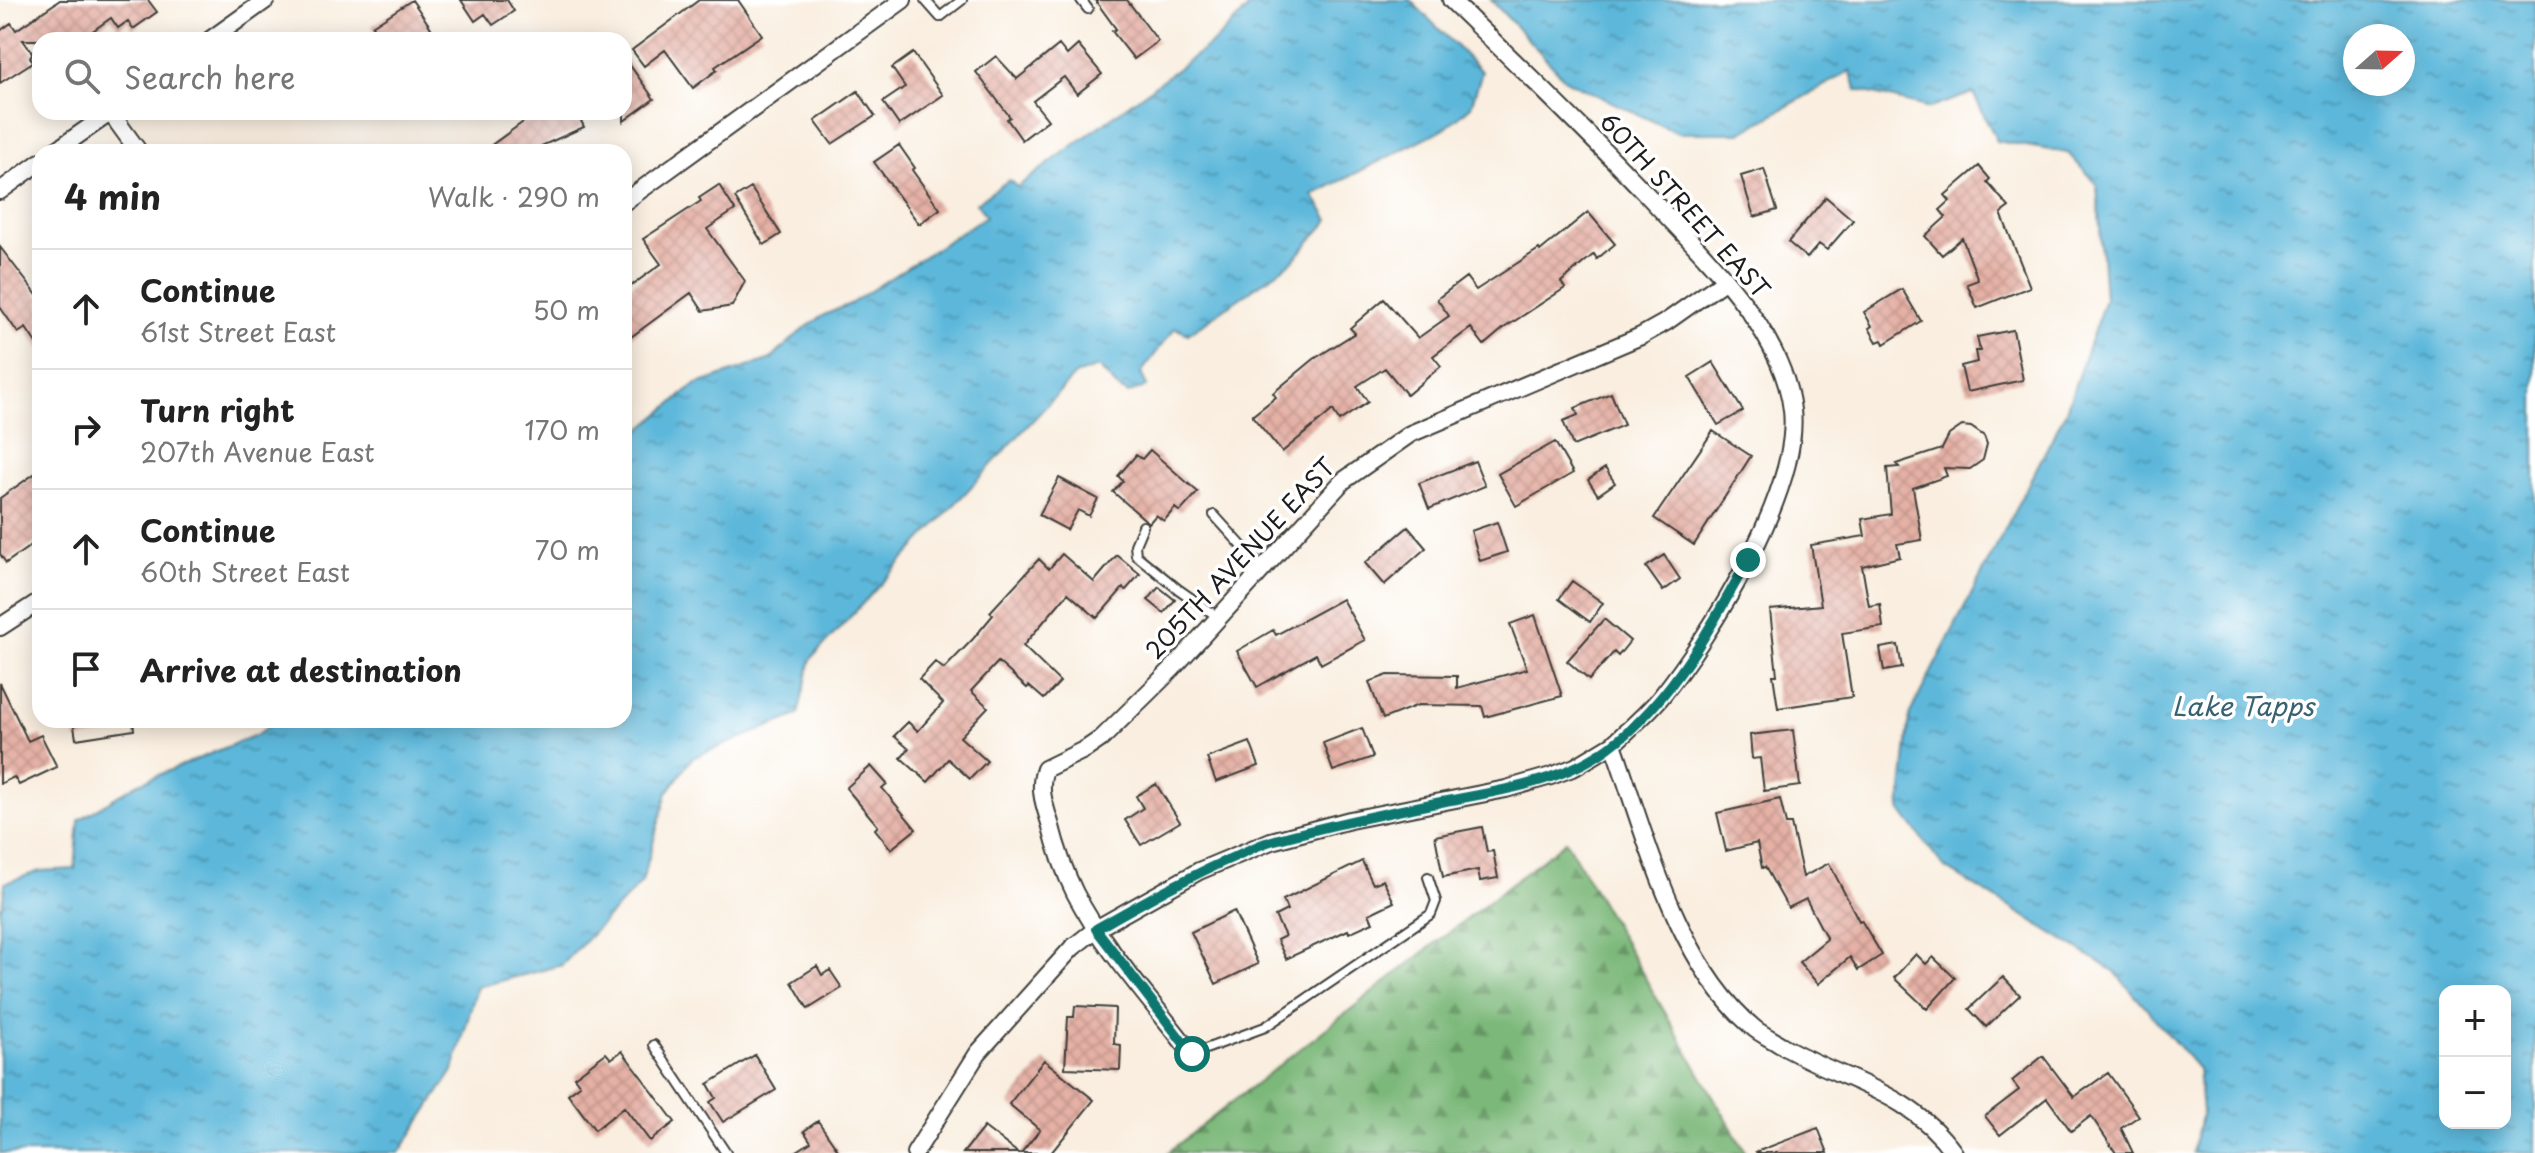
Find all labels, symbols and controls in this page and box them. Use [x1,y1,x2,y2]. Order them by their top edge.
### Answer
north arrow [2343,24,2415,96]
search box [32,32,632,120]
icon: search [60,54,104,98]
text: Search here [124,54,296,99]
street label: 60TH STREET EAST [1592,104,1779,306]
text: 4 min [64,170,161,222]
text: Walk · 290 m [428,177,600,216]
text: Continue [140,267,275,312]
icon: ahead [64,287,108,331]
text: 50 m [533,290,600,329]
text: 61st Street East [140,312,336,351]
text: Turn right [140,387,295,432]
icon: right [64,407,108,451]
text: 170 m [525,410,600,449]
text: 207th Avenue East [140,432,375,471]
street label: 205TH AVENUE EAST [1136,448,1343,666]
text: Continue [140,507,275,552]
icon: ahead [64,527,108,571]
text: 70 m [535,530,600,569]
route end [1730,542,1766,578]
text: 60th Street East [140,552,350,591]
icon: arrive [64,647,108,691]
text: Arrive at destination [140,647,462,692]
water label: Lake Tapps [2172,686,2316,725]
map controls [2439,985,2511,1129]
button: + [2439,985,2511,1057]
route start [1174,1036,1210,1072]
button: − [2439,1057,2511,1129]

